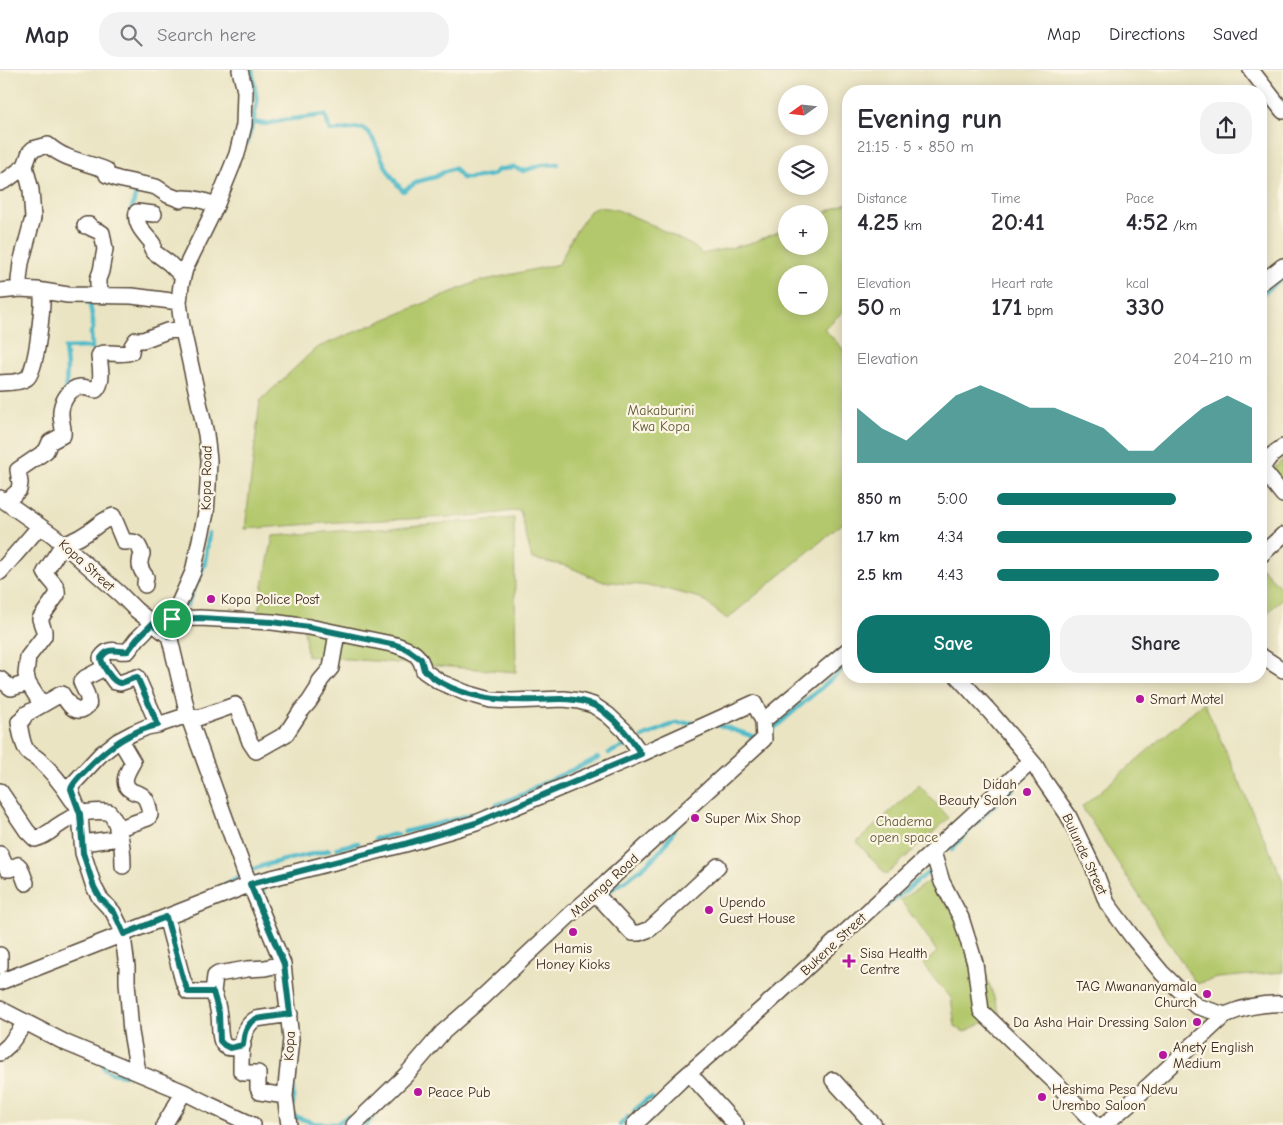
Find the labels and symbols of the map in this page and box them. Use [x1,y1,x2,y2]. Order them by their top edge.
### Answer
north arrow [778,85,828,135]
park label: Makaburini Kwa Kopa [628,402,694,435]
street label: Kopa Road [197,445,216,511]
street label: Kopa Street [55,536,119,596]
place label: Kopa Police Post [221,591,320,608]
marker: Kopa Police Post [205,593,217,605]
pin [151,598,193,640]
place label: Smart Motel [1150,691,1223,708]
marker: Smart Motel [1134,693,1146,705]
place label: Didah Beauty Salon [939,776,1017,809]
marker: Didah Beauty Salon [1021,786,1033,798]
place label: Super Mix Shop [705,810,801,827]
street label: Bulunde Street [1058,811,1111,899]
marker: Super Mix Shop [689,812,701,824]
park label: Chadema open space [870,813,938,846]
street label: Malanga Road [566,850,642,921]
place label: Upendo Guest House [719,894,795,927]
marker: Upendo Guest House [703,904,715,916]
street label: Bukene Street [797,909,871,979]
marker: Hamis Honey Kioks [567,926,579,938]
place label: Hamis Honey Kioks [536,940,610,973]
place label: Sisa Health Centre [860,945,928,978]
marker: Sisa Health Centre [842,954,856,968]
place label: TAG Mwananyamala Church [1076,978,1197,1011]
marker: TAG Mwananyamala Church [1201,988,1213,1000]
place label: Da Asha Hair Dressing Salon [1013,1014,1187,1031]
marker: Da Asha Hair Dressing Salon [1191,1016,1203,1028]
street label: Kopa [280,1031,299,1061]
place label: Anety English Medium [1173,1039,1254,1072]
marker: Anety English Medium [1157,1049,1169,1061]
place label: Heshima Pesa Ndevu Urembo Saloon [1052,1081,1178,1114]
place label: Peace Pub [428,1084,490,1101]
marker: Peace Pub [412,1086,424,1098]
marker: Heshima Pesa Ndevu Urembo Saloon [1036,1091,1048,1103]

